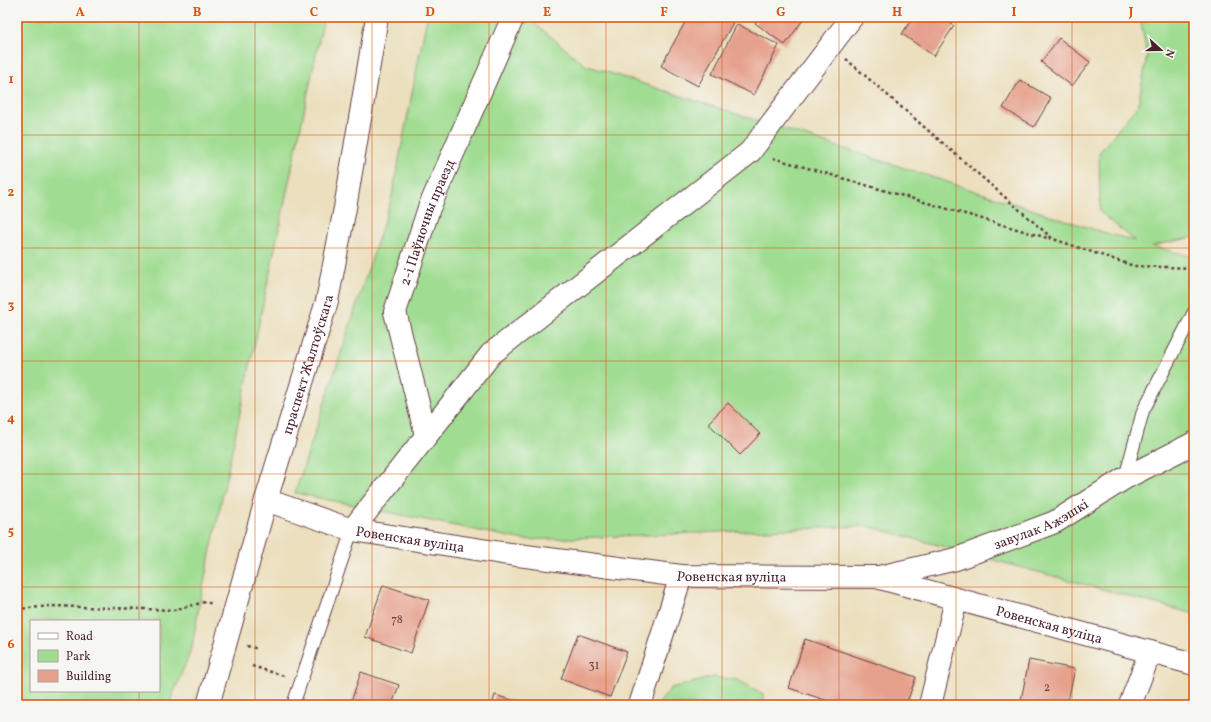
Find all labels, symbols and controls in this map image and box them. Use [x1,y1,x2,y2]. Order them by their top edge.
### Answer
text: A [75,4,85,22]
text: B [193,4,202,22]
text: C [310,4,318,22]
text: D [425,4,435,22]
text: E [543,4,551,22]
text: F [660,4,668,22]
text: G [776,4,786,22]
text: H [892,4,902,22]
text: I [1012,4,1017,22]
text: J [1128,4,1134,22]
north arrow [1141,30,1181,70]
text: N [1161,47,1177,59]
text: 1 [8,71,14,89]
street label: 2-і Паўночны праезд [396,157,460,288]
text: 2 [8,184,15,202]
street label: праспект Жалтоўскага [279,293,339,437]
text: 3 [8,297,15,315]
text: 4 [7,410,15,428]
street label: завулак Ажэшкі [991,495,1093,555]
text: 5 [8,523,14,541]
street label: Ровенская вуліца [354,523,466,558]
street label: Ровенская вуліца [675,568,787,588]
street label: Ровенская вуліца [994,602,1104,650]
house number: 78 [391,612,403,628]
legend [30,620,160,692]
text: Road [66,629,93,645]
text: 6 [7,636,15,654]
text: Park [66,649,91,665]
house number: 31 [589,658,599,674]
text: Building [66,669,111,685]
house number: 2 [1044,680,1050,696]

